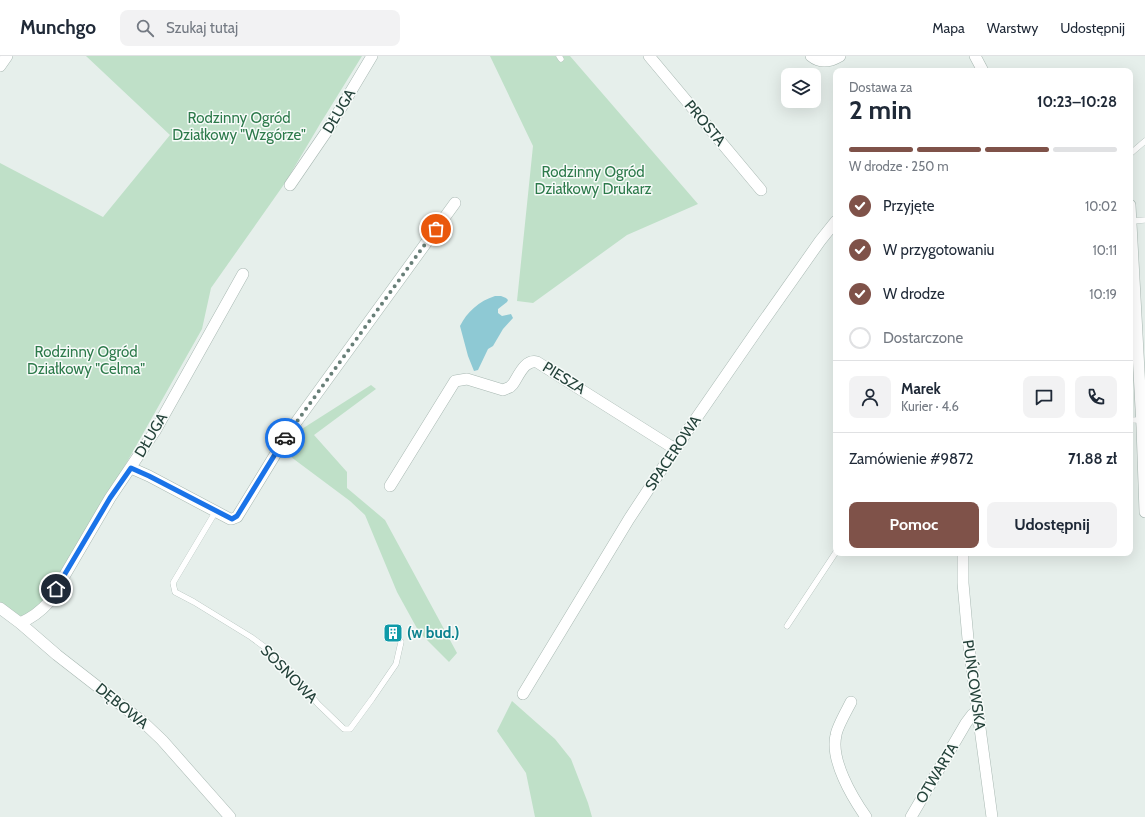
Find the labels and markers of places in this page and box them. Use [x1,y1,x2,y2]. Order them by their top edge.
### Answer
pin [419,212,453,246]
pin [39,572,73,606]
building icon: (w bud.) [382,622,404,644]
place label: (w bud.) [407,624,460,642]

